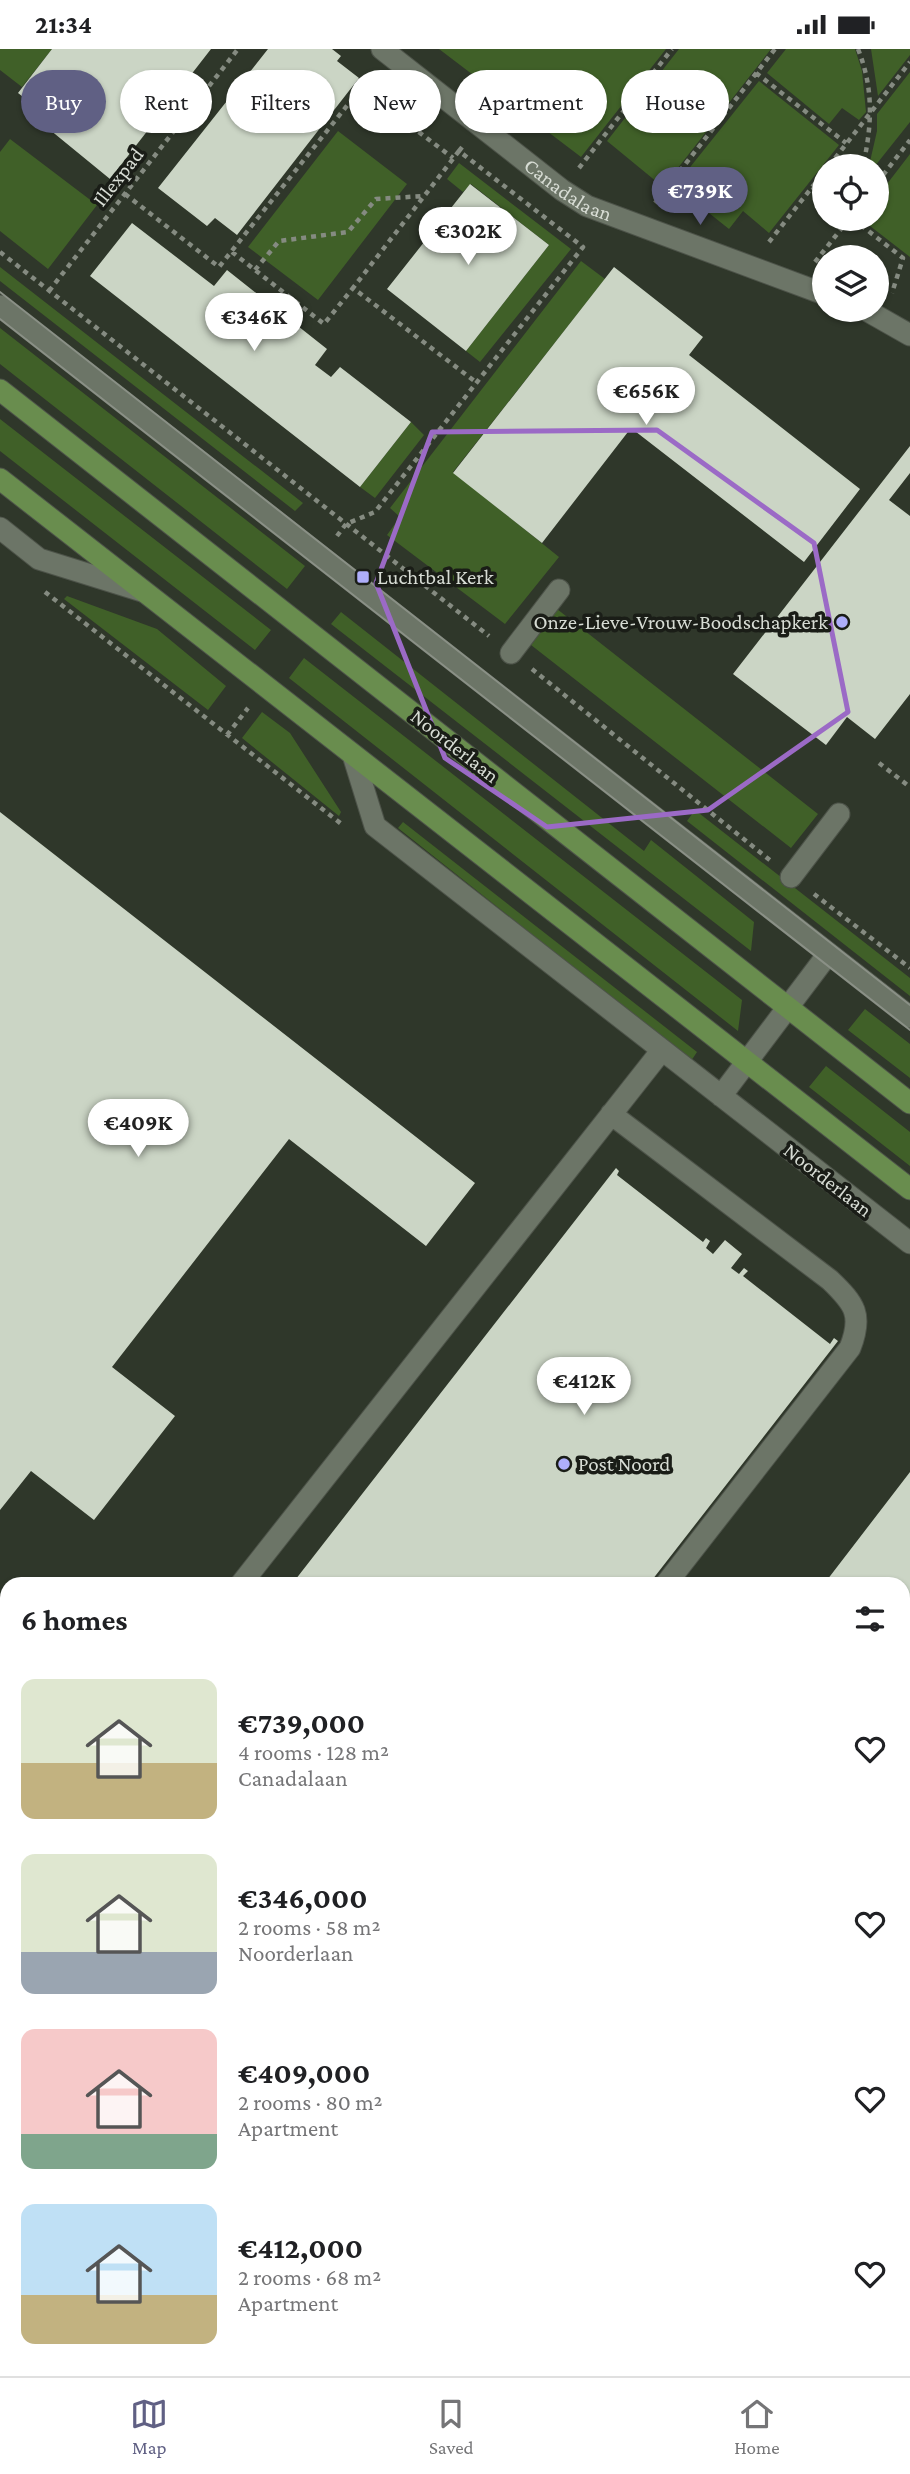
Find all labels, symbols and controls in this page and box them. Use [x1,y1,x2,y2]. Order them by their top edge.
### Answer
text: 21:34 [35,10,92,39]
chip: Buy [21,70,106,133]
chip: Rent [120,70,212,133]
chip: Filters [226,70,335,133]
chip: New [349,70,441,133]
chip: Apartment [455,70,607,133]
chip: House [621,70,729,133]
street label: Illexpad [88,143,148,211]
street label: Canadalaan [519,153,615,226]
map controls [812,154,889,322]
button: locate [812,154,889,231]
pin: €739K [651,167,749,227]
text: €739K [668,177,732,203]
pin: €302K [419,207,517,267]
text: €302K [435,217,501,243]
button: layers [812,245,889,322]
pin: €346K [205,293,303,353]
text: €346K [221,303,287,329]
pin: €656K [597,367,695,427]
text: €656K [613,377,679,403]
place label: Luchtbal Kerk [377,565,494,589]
marker: Luchtbal Kerk [355,569,371,585]
place label: Onze-Lieve-Vrouw-Boodschapkerk [534,610,828,634]
marker: Onze-Lieve-Vrouw-Boodschapkerk [834,614,850,630]
street label: Noorderlaan [406,704,504,788]
pin: €409K [89,1099,187,1159]
text: €409K [104,1109,172,1135]
street label: Noorderlaan [779,1138,877,1222]
pin: €412K [535,1357,633,1417]
text: €412K [553,1367,615,1393]
place label: Post Noord [578,1452,670,1476]
marker: Post Noord [556,1456,572,1472]
icon: filters [851,1600,889,1638]
text: 6 homes [21,1603,128,1636]
text: €739,000 [238,1706,365,1739]
icon: home [77,1707,161,1791]
icon: heart [851,1730,889,1768]
text: 4 rooms · 128 m² [238,1739,389,1765]
text: Canadalaan [238,1765,348,1791]
text: €346,000 [238,1881,367,1914]
icon: home [77,1882,161,1966]
icon: heart [851,1905,889,1943]
text: 2 rooms · 58 m² [238,1914,380,1940]
text: Noorderlaan [238,1940,353,1966]
text: €409,000 [238,2056,370,2089]
icon: home [77,2057,161,2141]
icon: heart [851,2080,889,2118]
text: 2 rooms · 80 m² [238,2089,383,2115]
text: Apartment [238,2115,338,2141]
text: €412,000 [238,2231,363,2264]
icon: home [77,2232,161,2316]
icon: heart [851,2255,889,2293]
text: 2 rooms · 68 m² [238,2264,381,2290]
text: Apartment [238,2290,338,2316]
tab: Map [130,2395,168,2458]
tab: Saved [429,2395,473,2458]
tab: Home [734,2395,780,2458]

